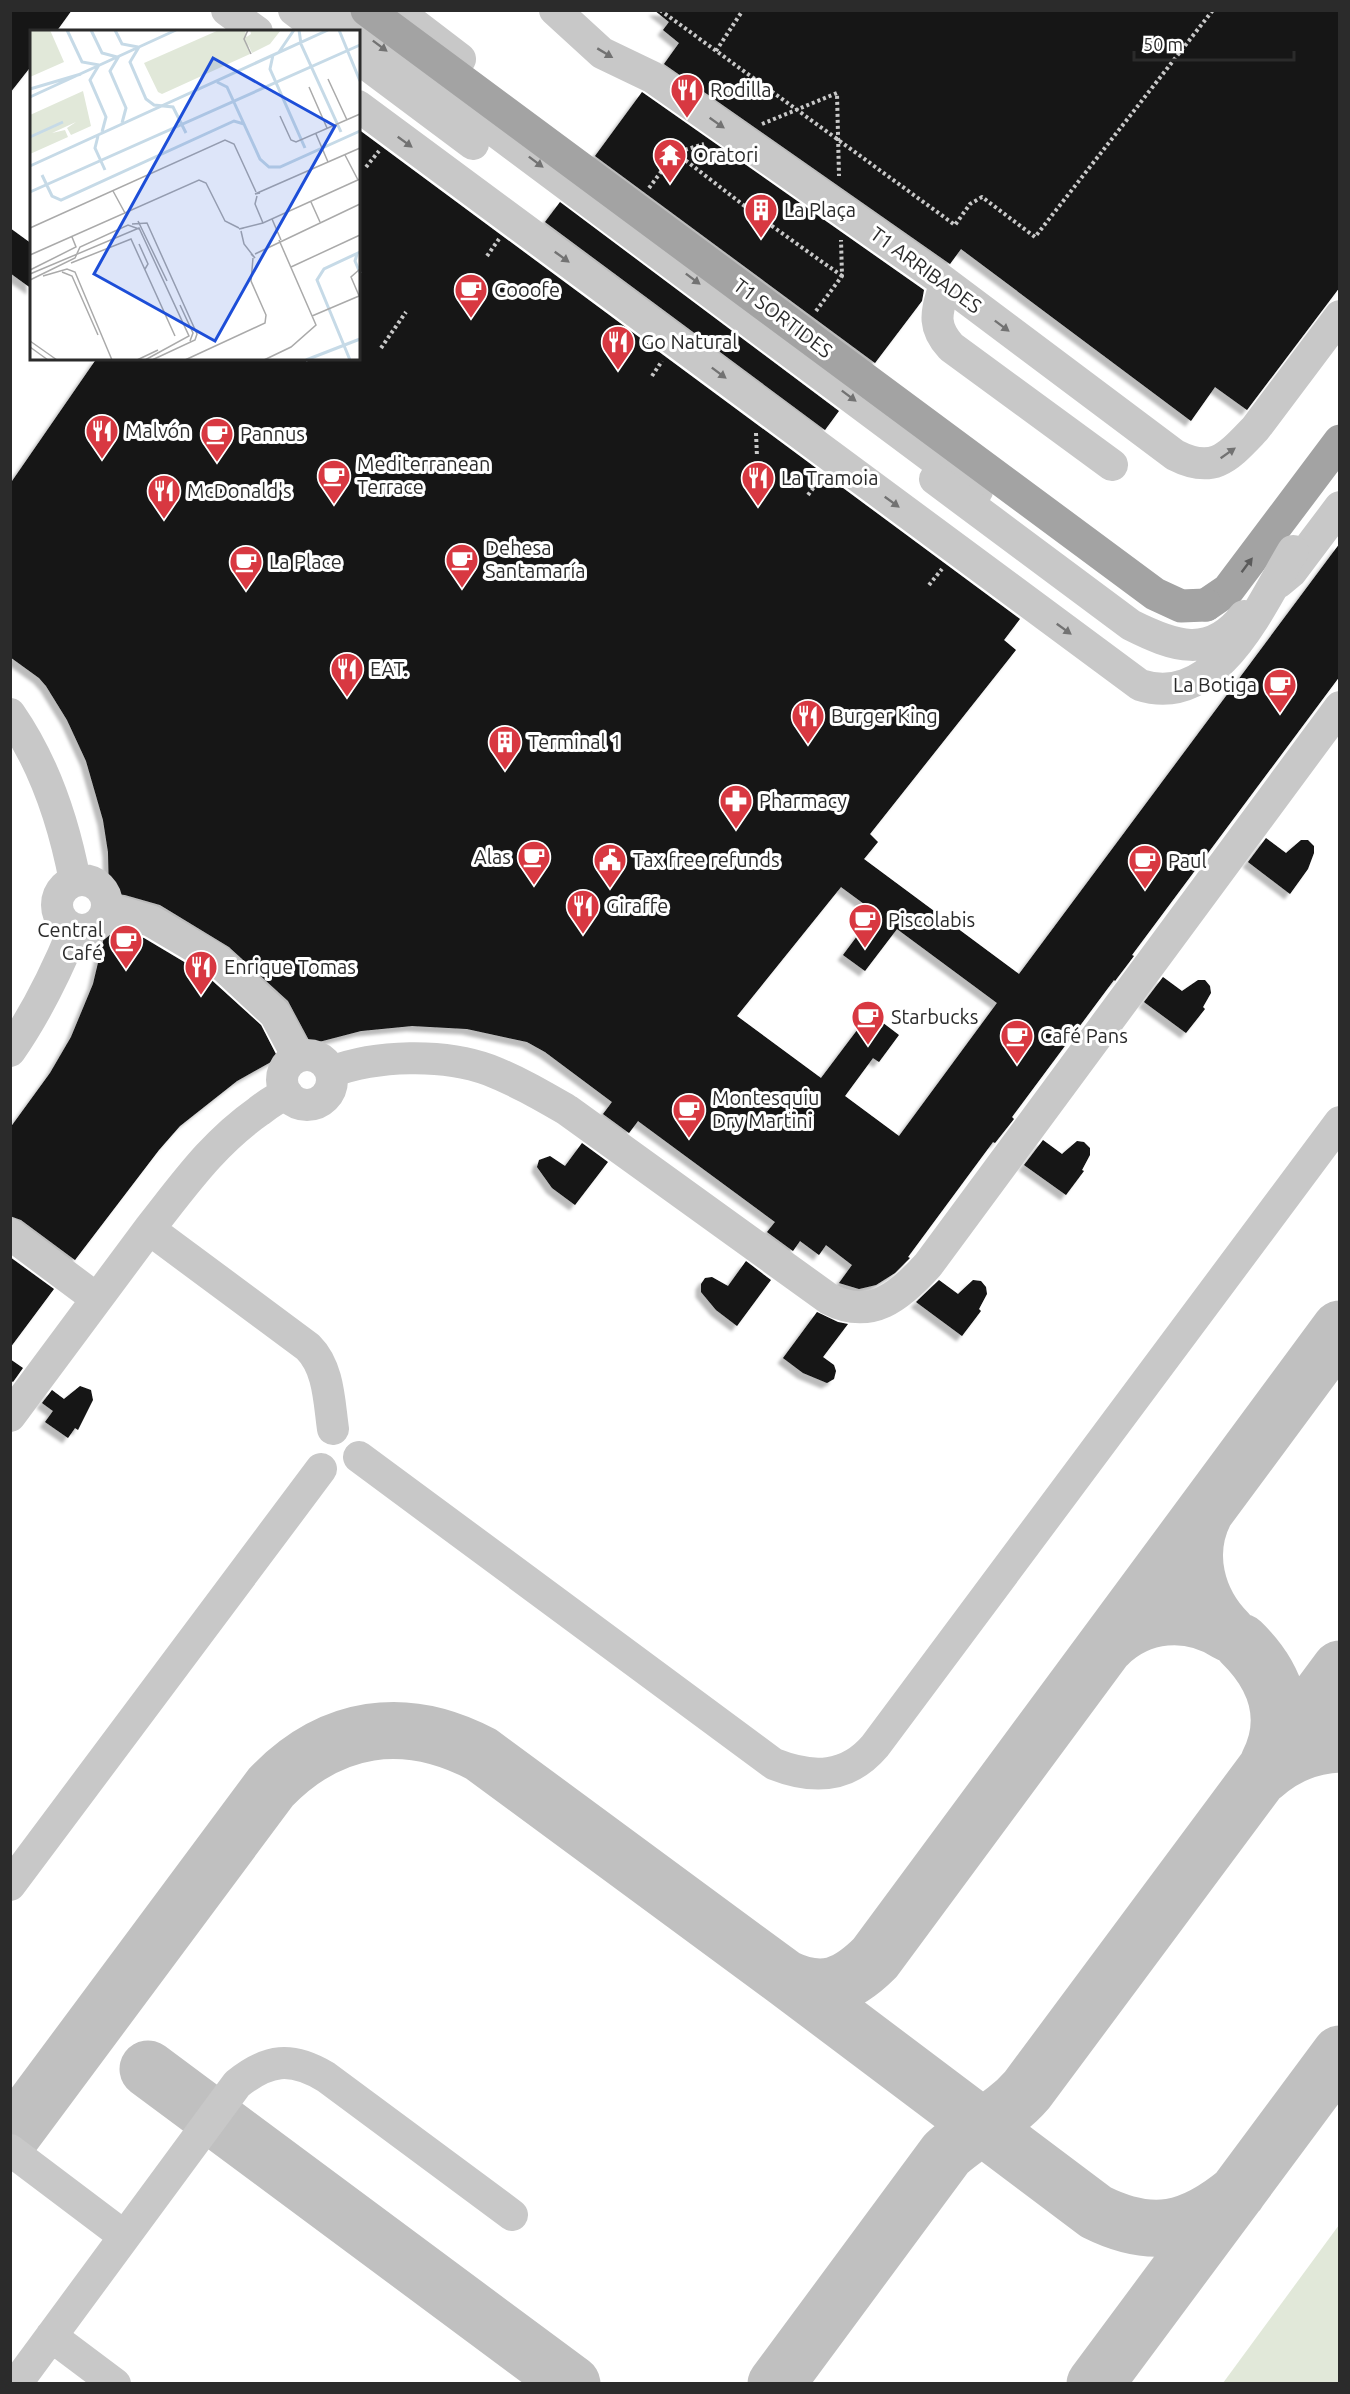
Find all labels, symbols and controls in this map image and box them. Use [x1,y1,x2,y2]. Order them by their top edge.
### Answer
scale bar [1134,24,1294,62]
inset map [30,30,360,360]
text: 50 m [1143,34,1183,54]
one-way arrow [373,39,388,51]
one-way arrow [597,47,613,58]
restaurant icon: Rodilla [669,72,705,119]
place label: Rodilla [710,78,771,101]
one-way arrow [709,117,725,129]
one-way arrow [396,136,412,148]
temple icon: Oratori [652,137,688,184]
place label: Oratori [693,143,758,166]
one-way arrow [529,156,544,168]
building icon: La Plaça [743,192,779,239]
place label: La Plaça [784,198,856,221]
street label: T1 ARRIBADES [866,222,986,318]
one-way arrow [554,251,569,263]
cafe icon: Cooofe [453,272,489,319]
one-way arrow [684,273,700,285]
street label: T1 SORTIDES [729,273,837,362]
place label: Cooofe [494,278,560,301]
one-way arrow [994,320,1010,332]
restaurant icon: Go Natural [600,324,636,371]
place label: Go Natural [641,330,737,353]
one-way arrow [710,367,726,379]
one-way arrow [841,389,856,401]
restaurant icon: Malvón [84,413,120,460]
cafe icon: Pannus [199,416,235,463]
place label: Malvón [125,419,191,442]
place label: Pannus [240,422,305,445]
one-way arrow [1220,448,1237,459]
place label: Mediterranean Terrace [357,452,490,498]
cafe icon: Mediterranean Terrace [316,458,352,505]
restaurant icon: La Tramoia [740,460,776,507]
place label: La Tramoia [781,466,878,489]
restaurant icon: McDonald's [146,473,182,520]
place label: McDonald's [187,479,292,502]
one-way arrow [884,496,899,508]
place label: Dehesa Santamaría [485,536,586,582]
cafe icon: Dehesa Santamaría [444,542,480,589]
cafe icon: La Place [228,544,264,591]
place label: La Place [269,550,342,573]
one-way arrow [1241,557,1253,573]
one-way arrow [1056,623,1071,635]
restaurant icon: EAT. [329,651,365,698]
place label: EAT. [370,657,408,680]
cafe icon: La Botiga [1262,667,1298,714]
place label: La Botiga [1173,673,1257,696]
restaurant icon: Burger King [790,698,826,745]
place label: Burger King [831,704,938,727]
building icon: Terminal 1 [487,724,523,771]
place label: Terminal 1 [528,730,622,753]
pharmacy icon: Pharmacy [718,783,754,830]
place label: Pharmacy [759,789,847,812]
cafe icon: Alas [516,839,552,886]
public building icon: Tax free refunds [592,842,628,889]
cafe icon: Paul [1127,843,1163,890]
place label: Alas [474,845,511,868]
place label: Tax free refunds [633,848,780,871]
place label: Paul [1168,849,1207,872]
restaurant icon: Giraffe [565,888,601,935]
place label: Giraffe [606,894,668,917]
cafe icon: Piscolabis [847,902,883,949]
place label: Piscolabis [888,908,975,931]
place label: Central Café [37,918,103,964]
cafe icon: Central Café [108,923,144,970]
restaurant icon: Enrique Tomas [183,949,219,996]
place label: Enrique Tomas [224,955,356,978]
cafe icon: Starbucks [850,999,886,1046]
place label: Starbucks [891,1005,978,1028]
cafe icon: Café Pans [999,1018,1035,1065]
place label: Café Pans [1040,1024,1128,1047]
place label: Montesquiu Dry Martini [712,1086,819,1132]
cafe icon: Montesquiu Dry Martini [671,1092,707,1139]

